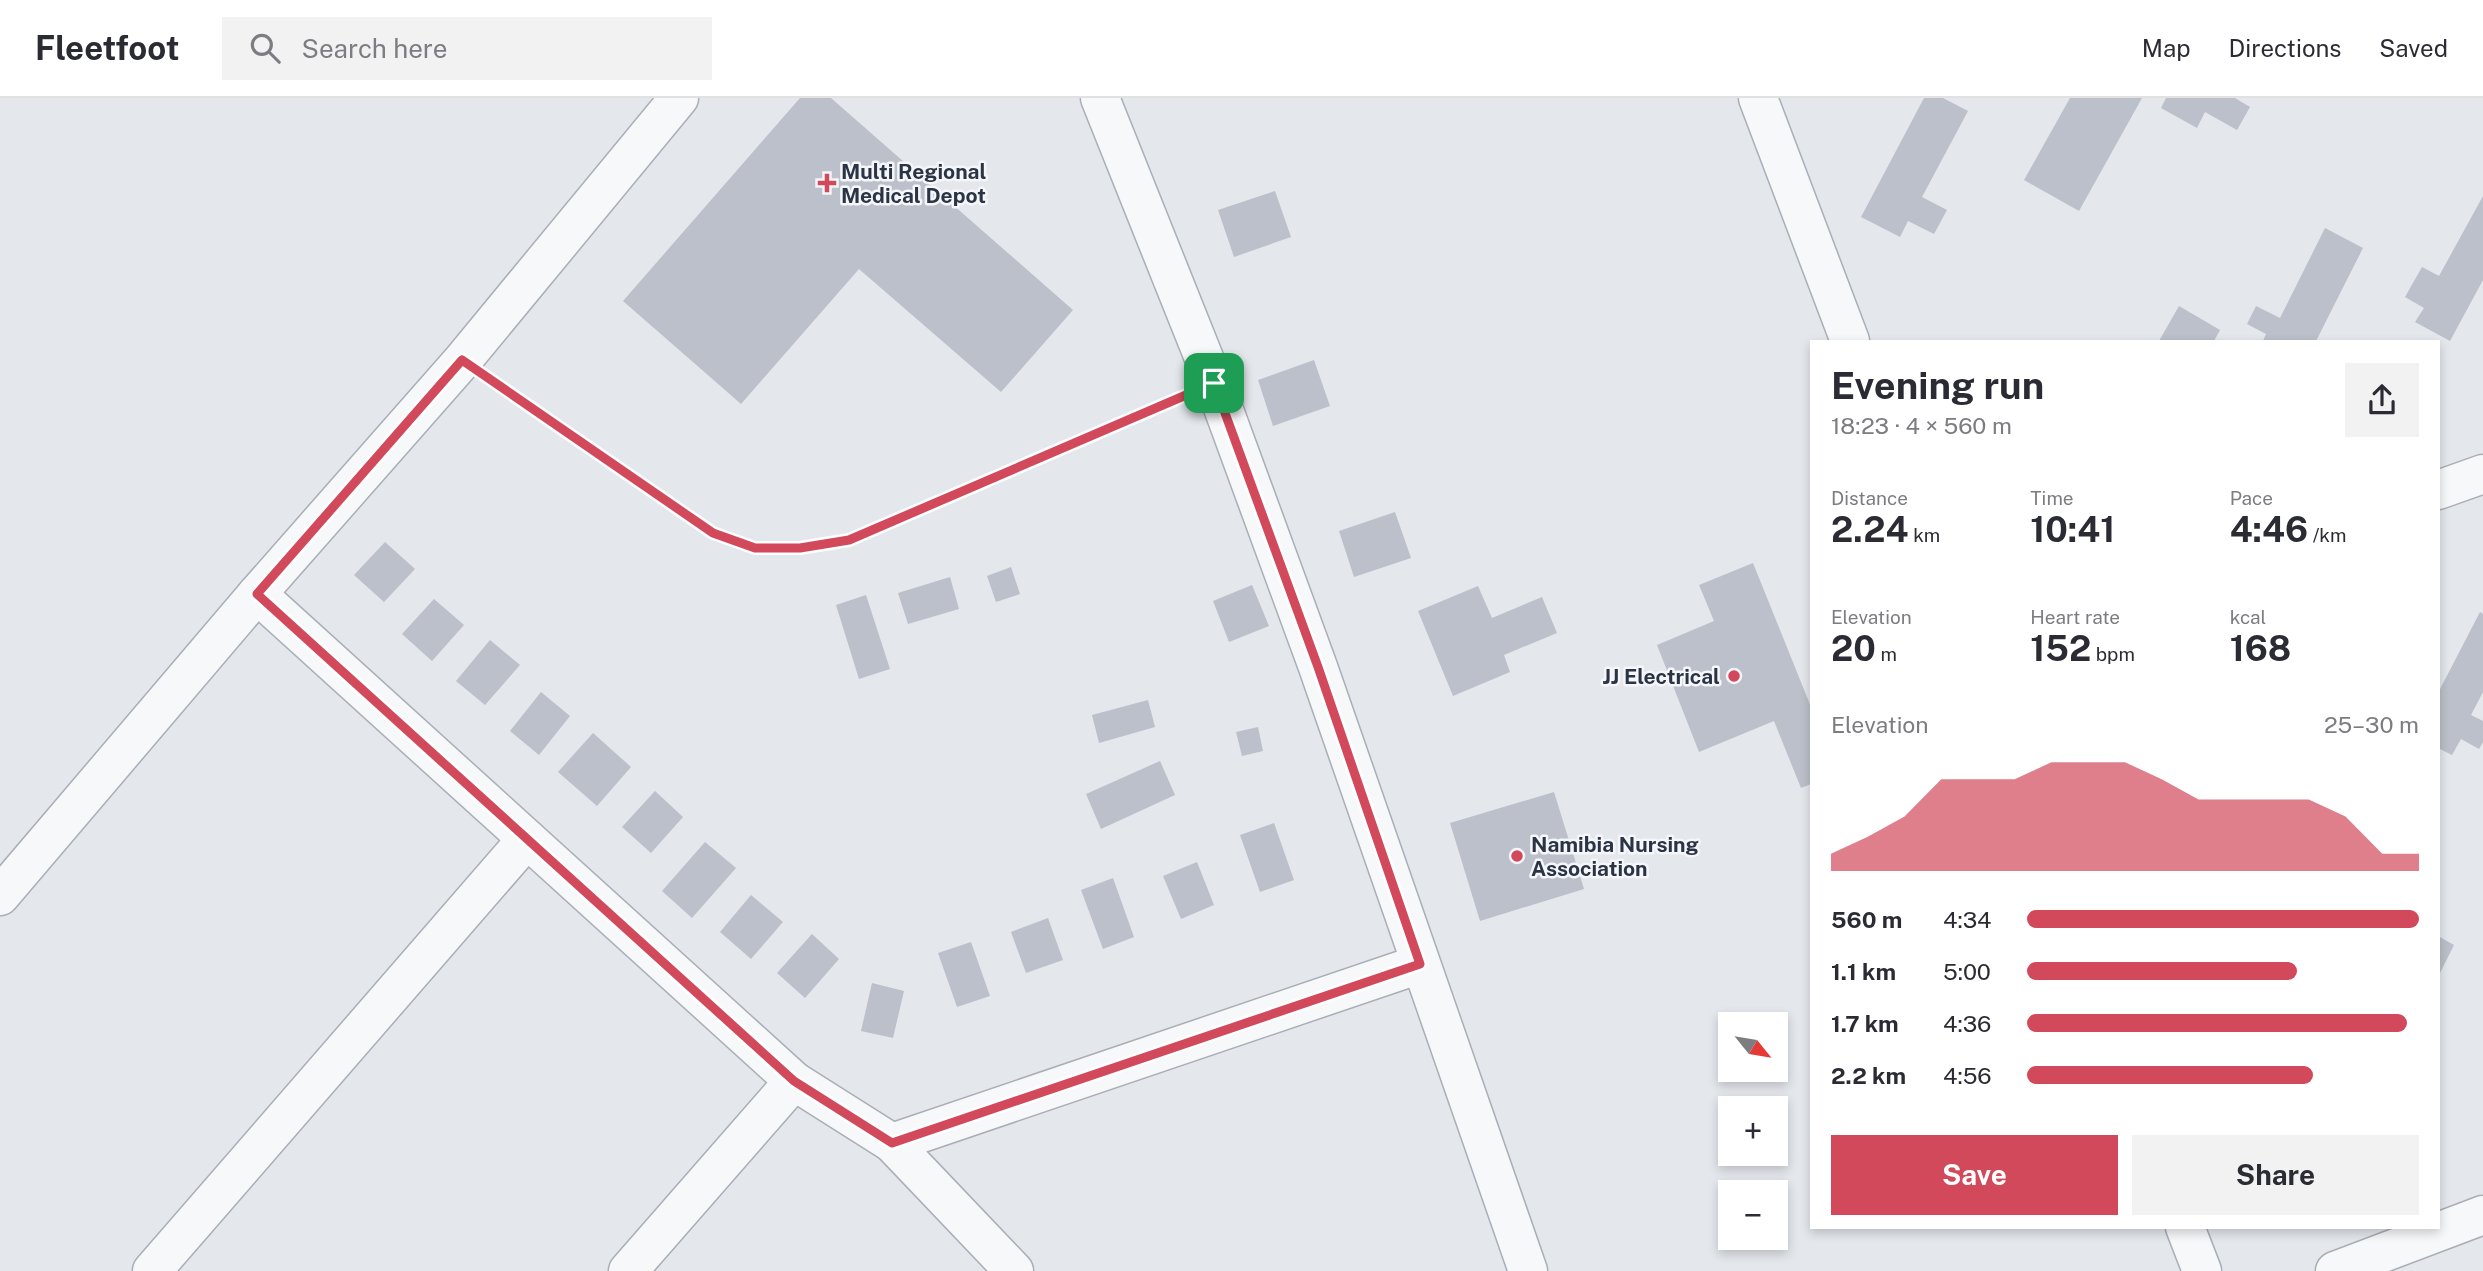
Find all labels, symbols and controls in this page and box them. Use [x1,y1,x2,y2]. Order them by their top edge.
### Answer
search box [222,17,712,80]
text: Fleetfoot [35,29,180,67]
icon: search [246,29,284,67]
text: Search here [302,33,448,64]
text: Map [2142,34,2191,62]
text: Directions [2229,34,2341,62]
text: Saved [2379,34,2448,62]
place label: Multi Regional Medical Depot [841,159,986,208]
marker: Multi Regional Medical Depot [819,175,835,191]
pin [1184,353,1244,413]
text: Evening run [1831,363,2044,408]
button: share [2345,363,2419,437]
icon: arrive [1195,364,1233,402]
text: 18:23 · 4 × 560 m [1831,412,2012,439]
text: Distance [1831,487,1908,509]
text: Time [2030,487,2074,509]
text: Pace [2230,487,2273,509]
text: 2.24 [1831,509,1909,550]
text: 10:41 [2030,509,2115,550]
text: 4:46 [2230,509,2308,550]
text: km [1909,524,1940,546]
text: /km [2308,524,2346,546]
text: Elevation [1831,606,1912,628]
text: Heart rate [2030,606,2120,628]
text: kcal [2230,606,2266,628]
text: 20 [1831,628,1876,669]
text: 152 [2030,628,2091,669]
text: 168 [2230,628,2291,669]
text: m [1876,643,1897,665]
text: bpm [2091,643,2135,665]
place label: JJ Electrical [1602,664,1720,689]
marker: JJ Electrical [1726,668,1742,684]
text: Elevation [1831,711,1929,738]
text: 25–30 m [2324,711,2419,738]
place label: Namibia Nursing Association [1531,832,1699,881]
marker: Namibia Nursing Association [1509,848,1525,864]
text: 560 m [1831,906,1902,933]
text: 4:34 [1943,906,1992,933]
text: 1.1 km [1831,958,1896,985]
text: 5:00 [1943,958,1991,985]
text: 1.7 km [1831,1010,1899,1037]
text: 4:36 [1943,1010,1991,1037]
north arrow [1718,1012,1788,1082]
map controls [1718,1012,1788,1250]
text: 2.2 km [1831,1062,1906,1089]
text: 4:56 [1943,1062,1992,1089]
button: + [1718,1096,1788,1166]
button: Save [1831,1135,2118,1215]
button: Share [2132,1135,2419,1215]
button: − [1718,1180,1788,1250]

